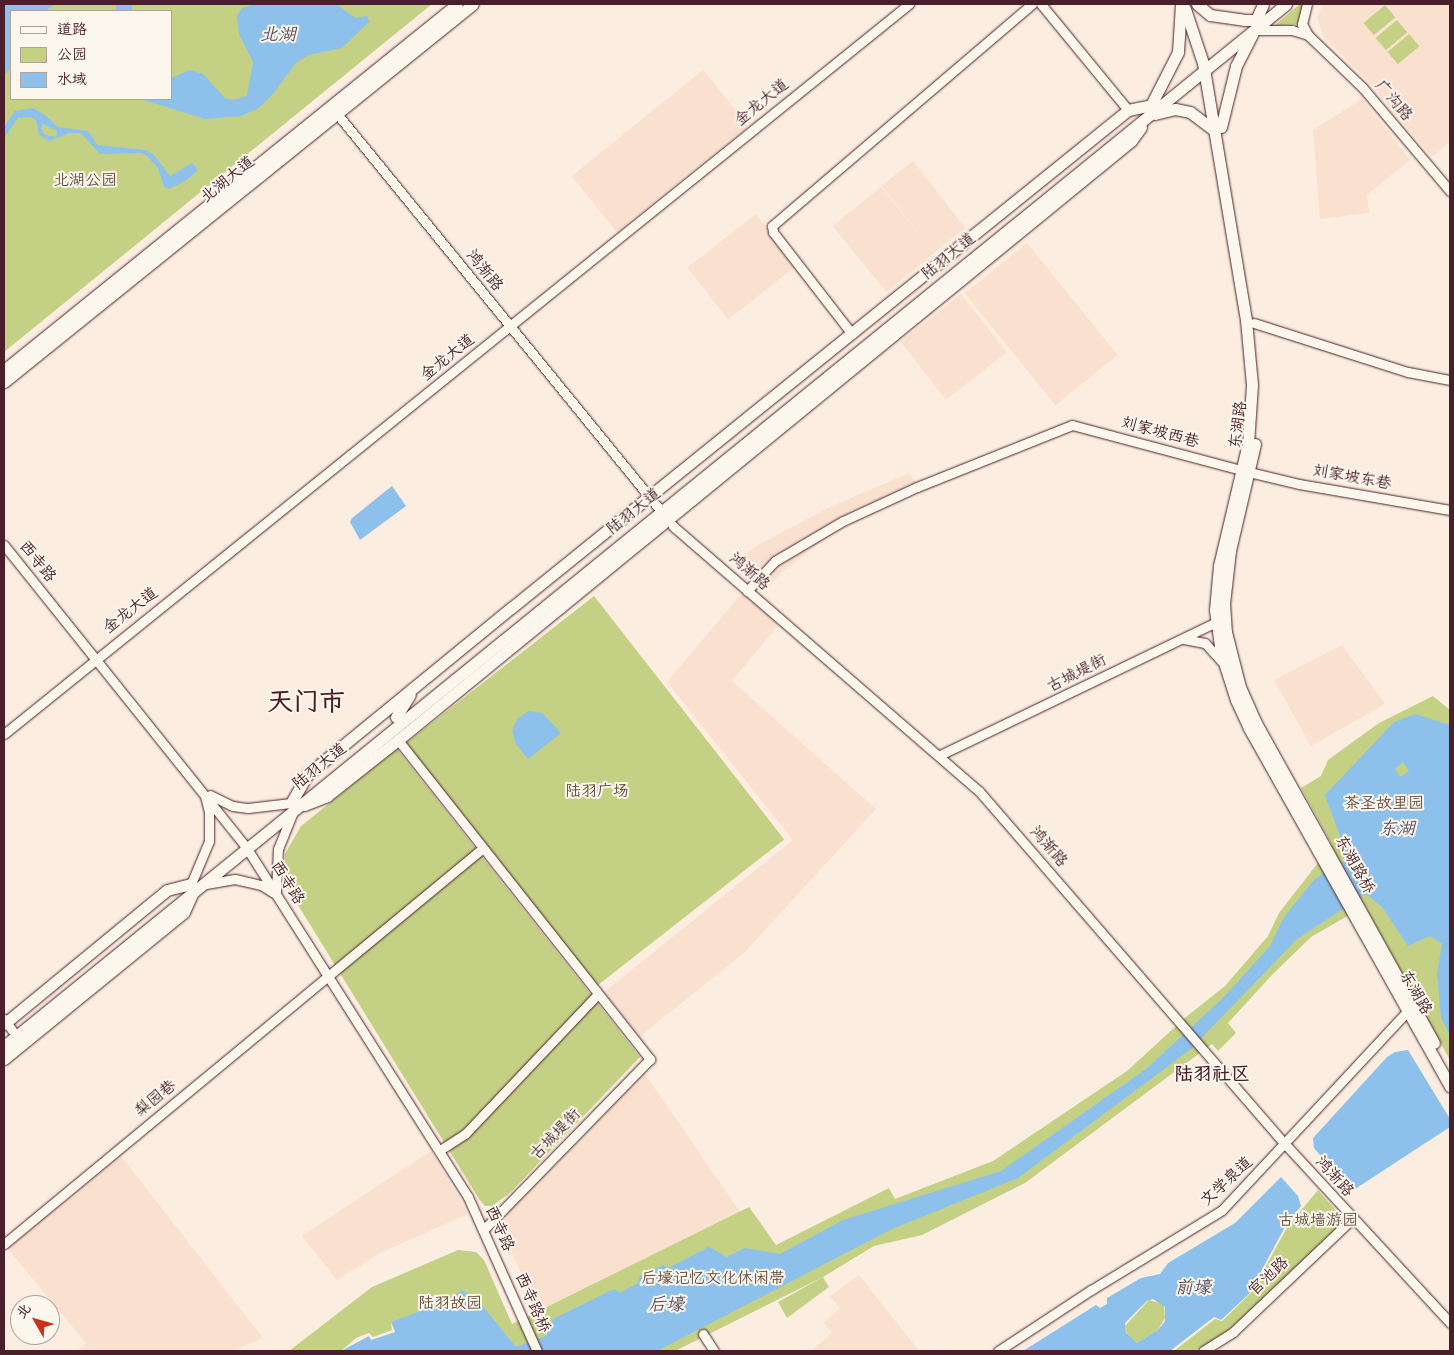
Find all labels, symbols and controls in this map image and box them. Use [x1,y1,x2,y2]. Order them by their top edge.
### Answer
legend [10,10,172,100]
text: 道路 [57,18,87,42]
water label: 北湖 [260,25,296,47]
text: 公园 [57,43,87,67]
text: 水域 [57,68,87,92]
street label: 金龙大道 [731,75,793,131]
street label: 广沟路 [1370,77,1416,125]
street label: 北湖大道 [197,152,259,208]
park label: 北湖公园 [53,171,117,191]
street label: 陆羽大道 [918,229,980,285]
street label: 鸿渐路 [461,246,507,296]
street label: 金龙大道 [417,330,479,386]
street label: 东湖路 [1227,400,1251,450]
street label: 刘家坡西巷 [1119,413,1201,453]
street label: 刘家坡东巷 [1311,462,1393,494]
street label: 陆羽大道 [603,484,665,540]
street label: 西寺路 [14,537,60,587]
street label: 鸿渐路 [725,549,773,595]
street label: 金龙大道 [100,584,162,638]
street label: 古城堤街 [1044,651,1110,697]
district label: 天门市 [267,688,345,720]
street label: 陆羽大道 [289,739,351,795]
park label: 陆羽广场 [565,782,629,802]
park label: 茶圣故里园 [1344,794,1424,814]
water label: 东湖 [1379,819,1415,841]
street label: 鸿渐路 [1025,823,1071,871]
street label: 东湖路桥 [1330,832,1378,898]
street label: 西寺路 [266,858,308,908]
street label: 东湖路 [1395,967,1435,1019]
district label: 陆羽社区 [1174,1065,1250,1087]
street label: 梨园巷 [131,1076,181,1122]
street label: 古城堤街 [527,1105,585,1165]
street label: 文学泉道 [1197,1153,1257,1211]
street label: 鸿渐路 [1311,1153,1357,1201]
street label: 西寺路 [480,1203,518,1255]
park label: 古城墙游园 [1278,1211,1358,1231]
street label: 官池路 [1245,1254,1293,1300]
park label: 后壕记忆文化休闲带 [641,1269,785,1289]
street label: 西寺路桥 [510,1270,554,1336]
water label: 前壕 [1175,1278,1211,1300]
park label: 陆羽故园 [418,1294,482,1314]
north arrow [10,1295,60,1345]
water label: 后壕 [648,1295,684,1317]
text: 北 [11,1299,37,1324]

